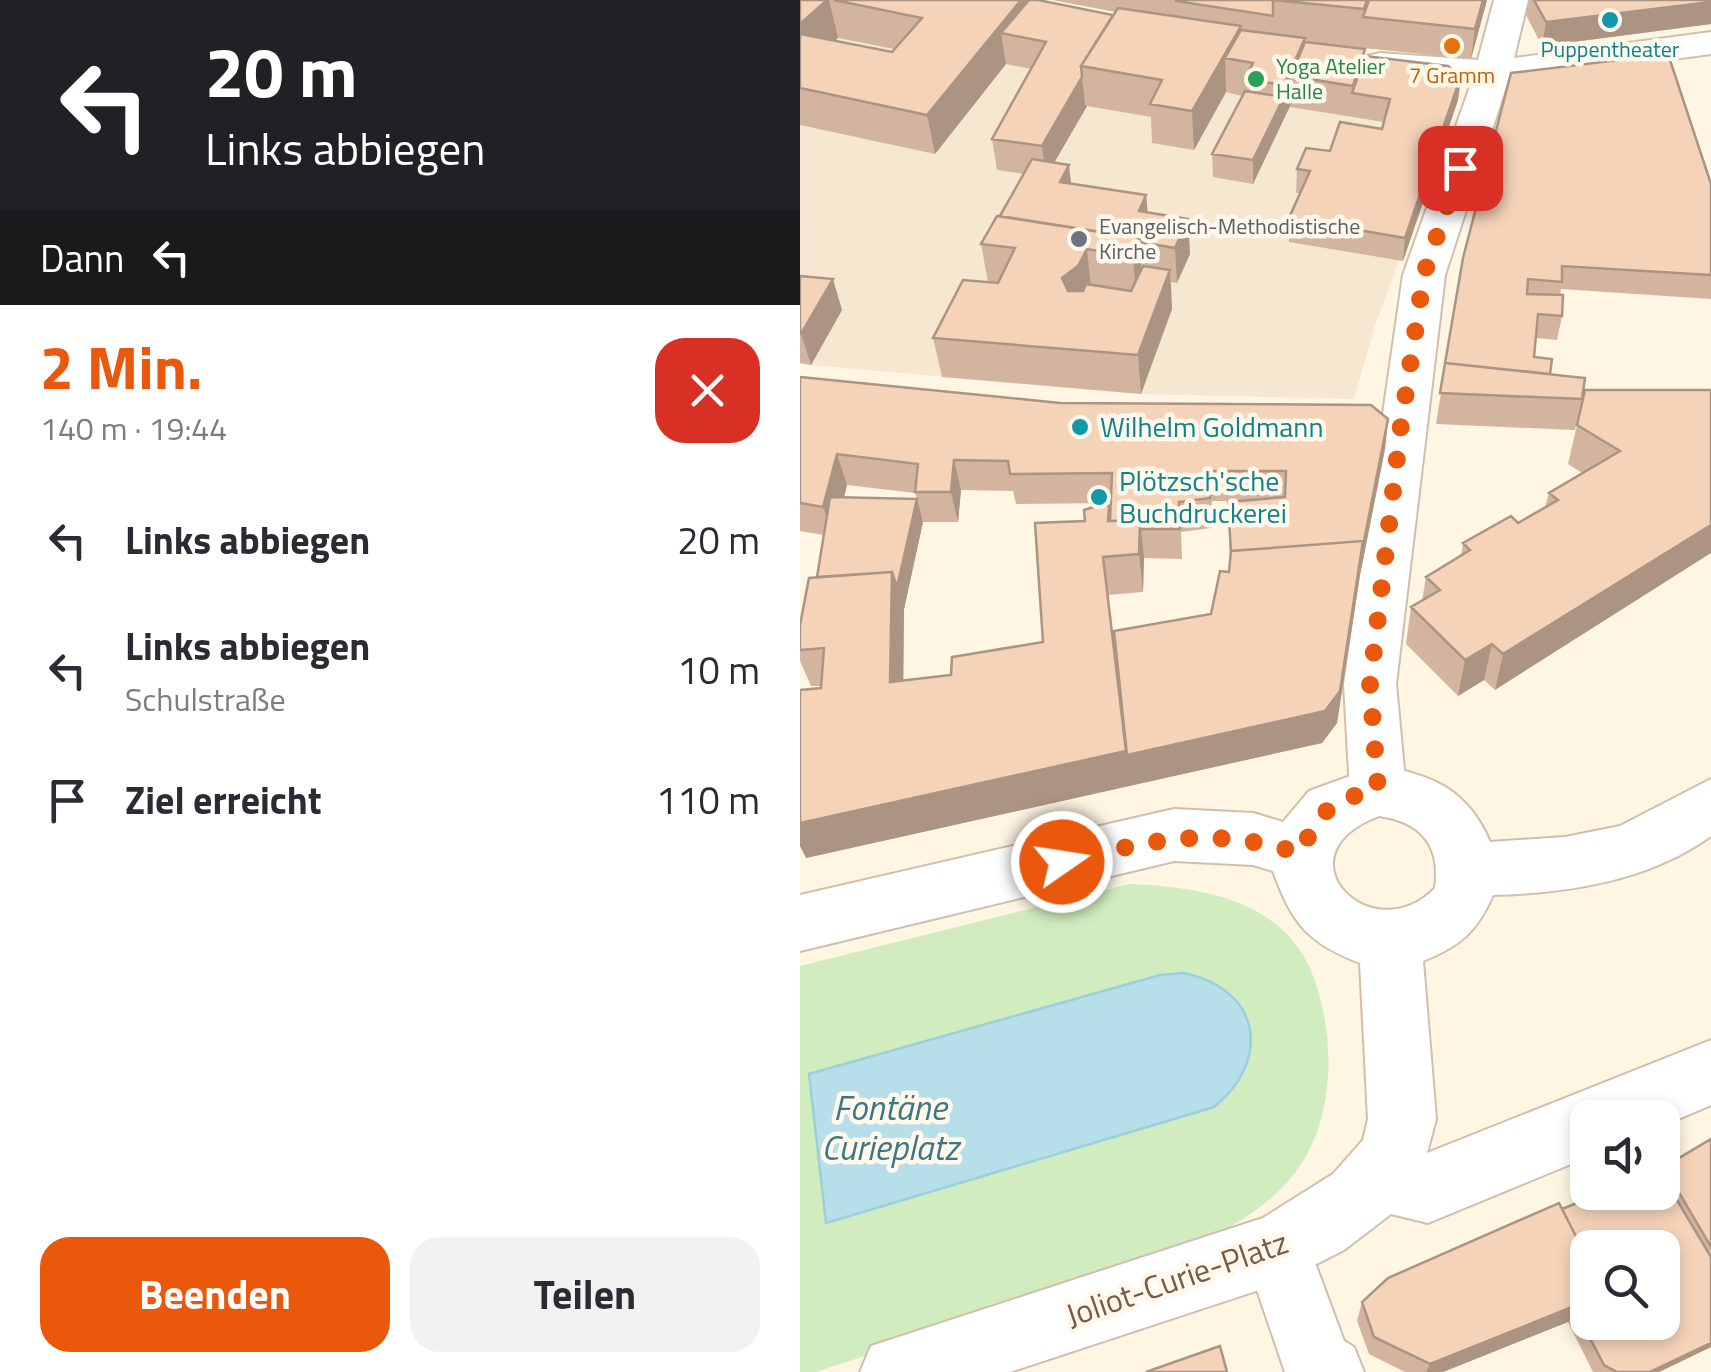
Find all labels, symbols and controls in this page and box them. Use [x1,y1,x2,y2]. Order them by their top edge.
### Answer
marker: Puppentheater [1599,9,1621,31]
text: 20 m [205,18,358,124]
place label: Puppentheater [1541,32,1680,66]
marker: 7 Gramm [1441,35,1463,57]
icon: left [40,40,170,170]
place label: Yoga Atelier Halle [1276,49,1386,108]
place label: 7 Gramm [1409,58,1495,92]
marker: Yoga Atelier Halle [1245,68,1267,90]
text: Links abbiegen [205,114,485,182]
pin [1418,126,1503,211]
icon: arrive [1433,141,1488,196]
place label: Evangelisch-Methodistische Kirche [1099,209,1360,268]
marker: Evangelisch-Methodistische Kirche [1068,228,1090,250]
text: Dann [40,229,124,287]
icon: left [144,230,199,285]
text: 2 Min. [40,321,202,412]
button: close [655,338,760,443]
text: 140 m · 19:44 [40,404,227,452]
place label: Wilhelm Goldmann [1100,405,1323,448]
marker: Wilhelm Goldmann [1069,416,1091,438]
place label: Plötzsch'sche Buchdruckerei [1119,459,1287,534]
marker: Plötzsch'sche Buchdruckerei [1088,486,1110,508]
text: Links abbiegen [125,511,370,569]
text: 20 m [677,511,760,569]
icon: left [40,513,95,568]
text: Links abbiegen [125,617,370,675]
text: 10 m [677,641,760,699]
icon: left [40,643,95,698]
text: Schulstraße [125,675,286,723]
text: Ziel erreicht [125,771,322,829]
text: 110 m [656,771,760,829]
icon: arrive [40,773,95,828]
position arrow [1010,810,1114,914]
water label: Fontäne Curieplatz [821,1080,962,1174]
map controls [1570,1100,1680,1340]
button: sound [1570,1100,1680,1210]
street label: Joliot-Curie-Platz [1059,1218,1294,1339]
button: search [1570,1230,1680,1340]
button: Beenden [40,1237,390,1352]
button: Teilen [410,1237,760,1352]

